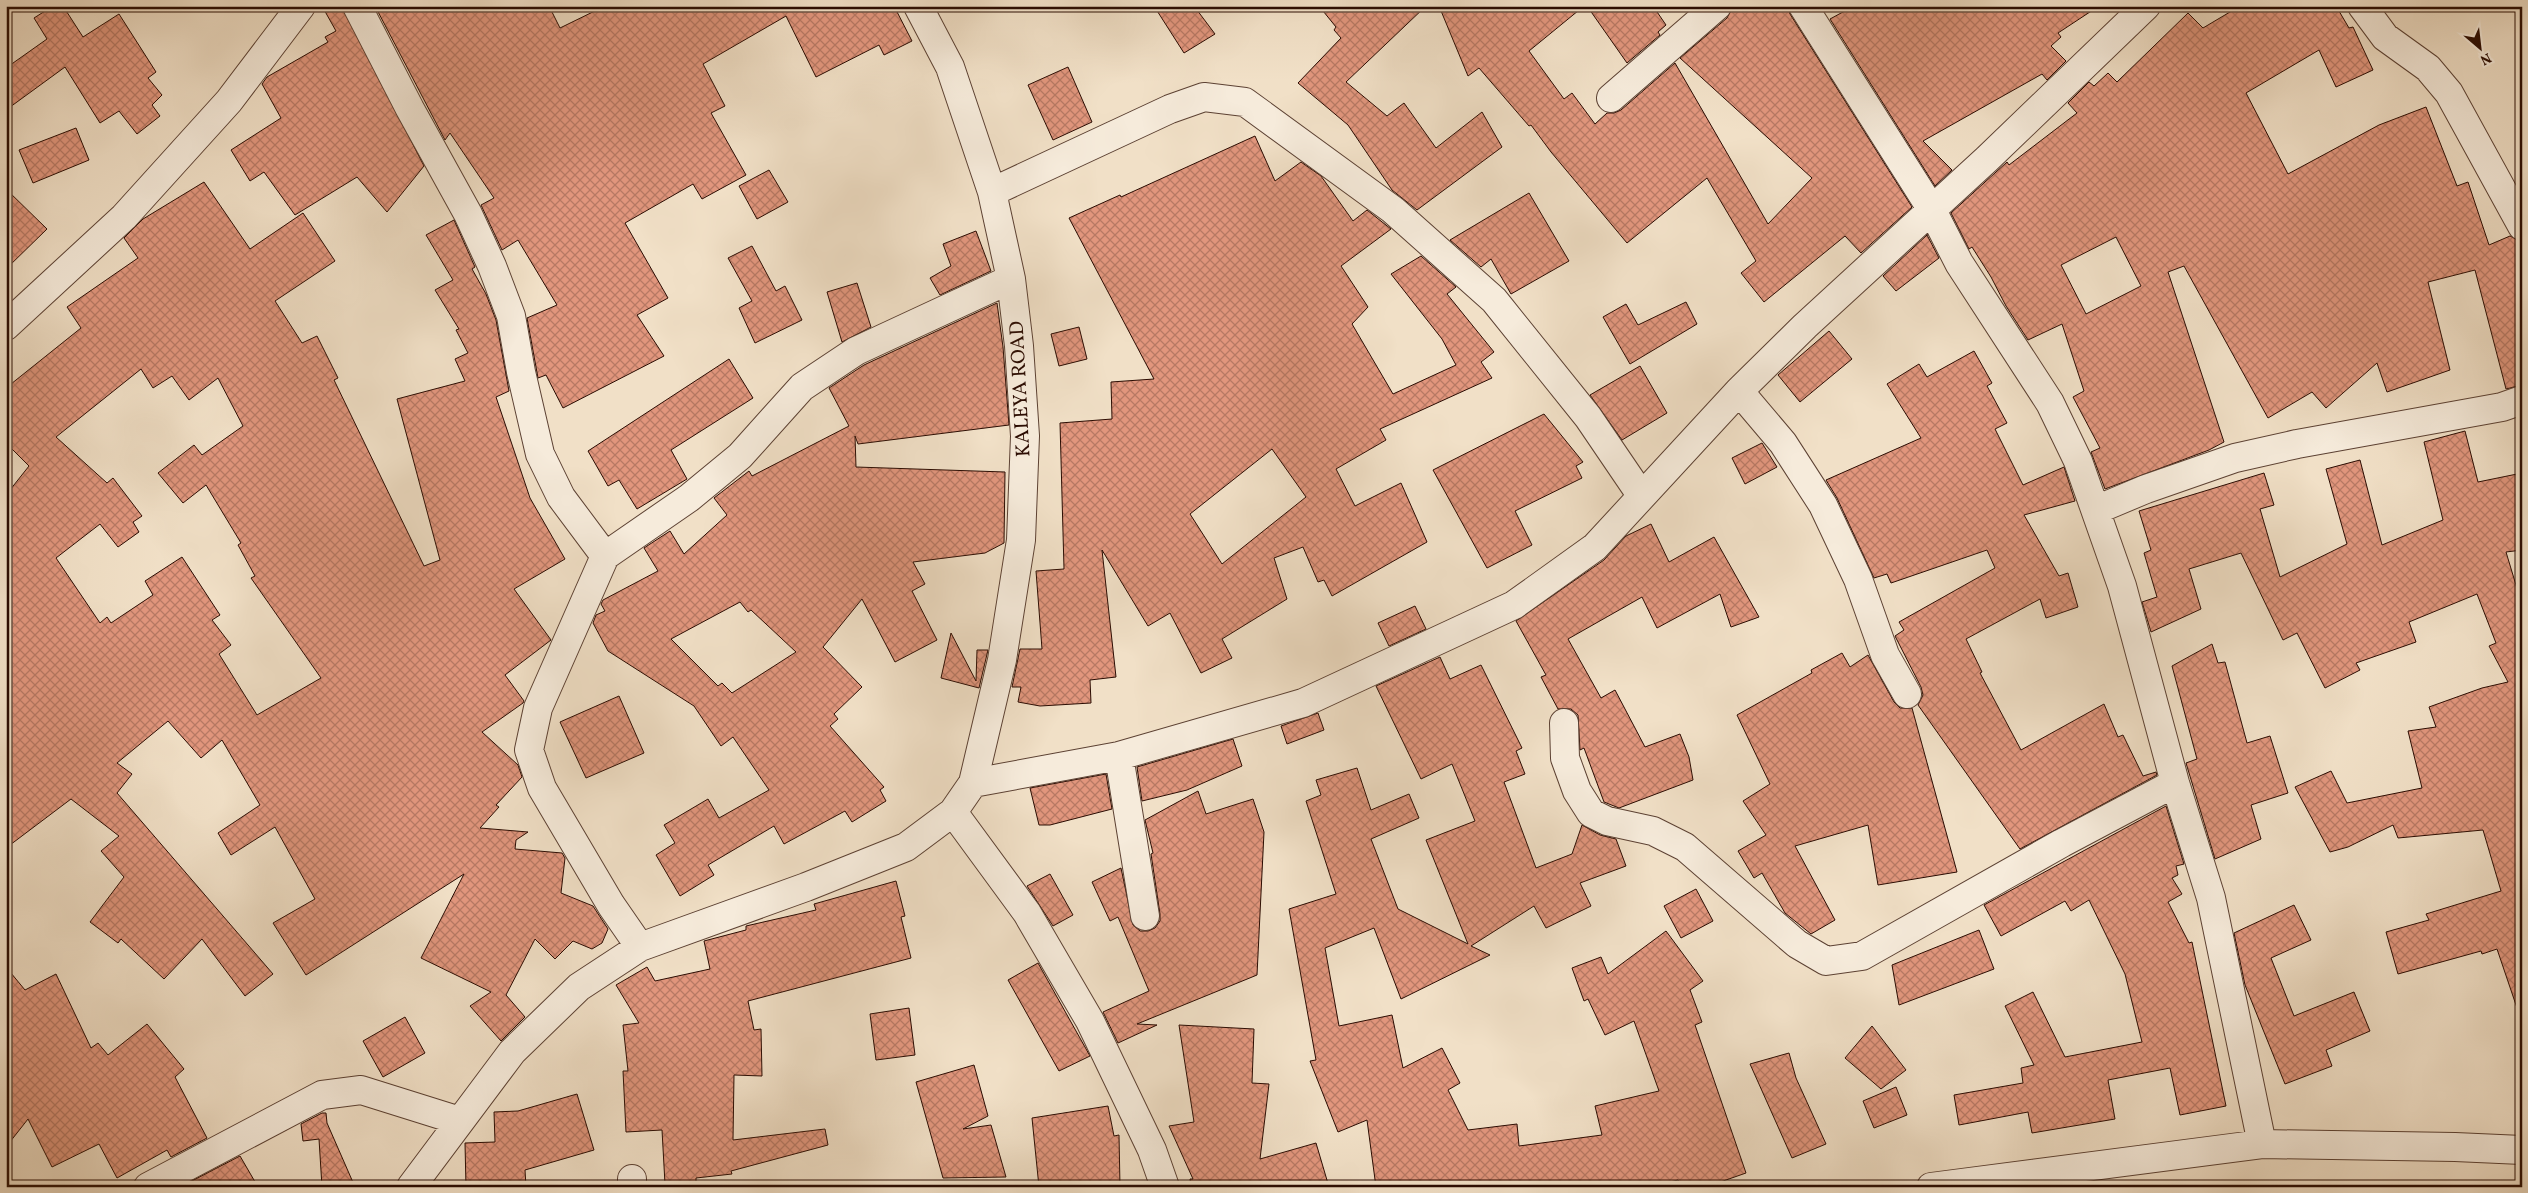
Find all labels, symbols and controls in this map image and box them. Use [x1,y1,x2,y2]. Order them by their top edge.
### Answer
north arrow [2456,22,2506,72]
text: N [2476,47,2494,69]
street label: KALEYA ROAD [1003,320,1039,458]

